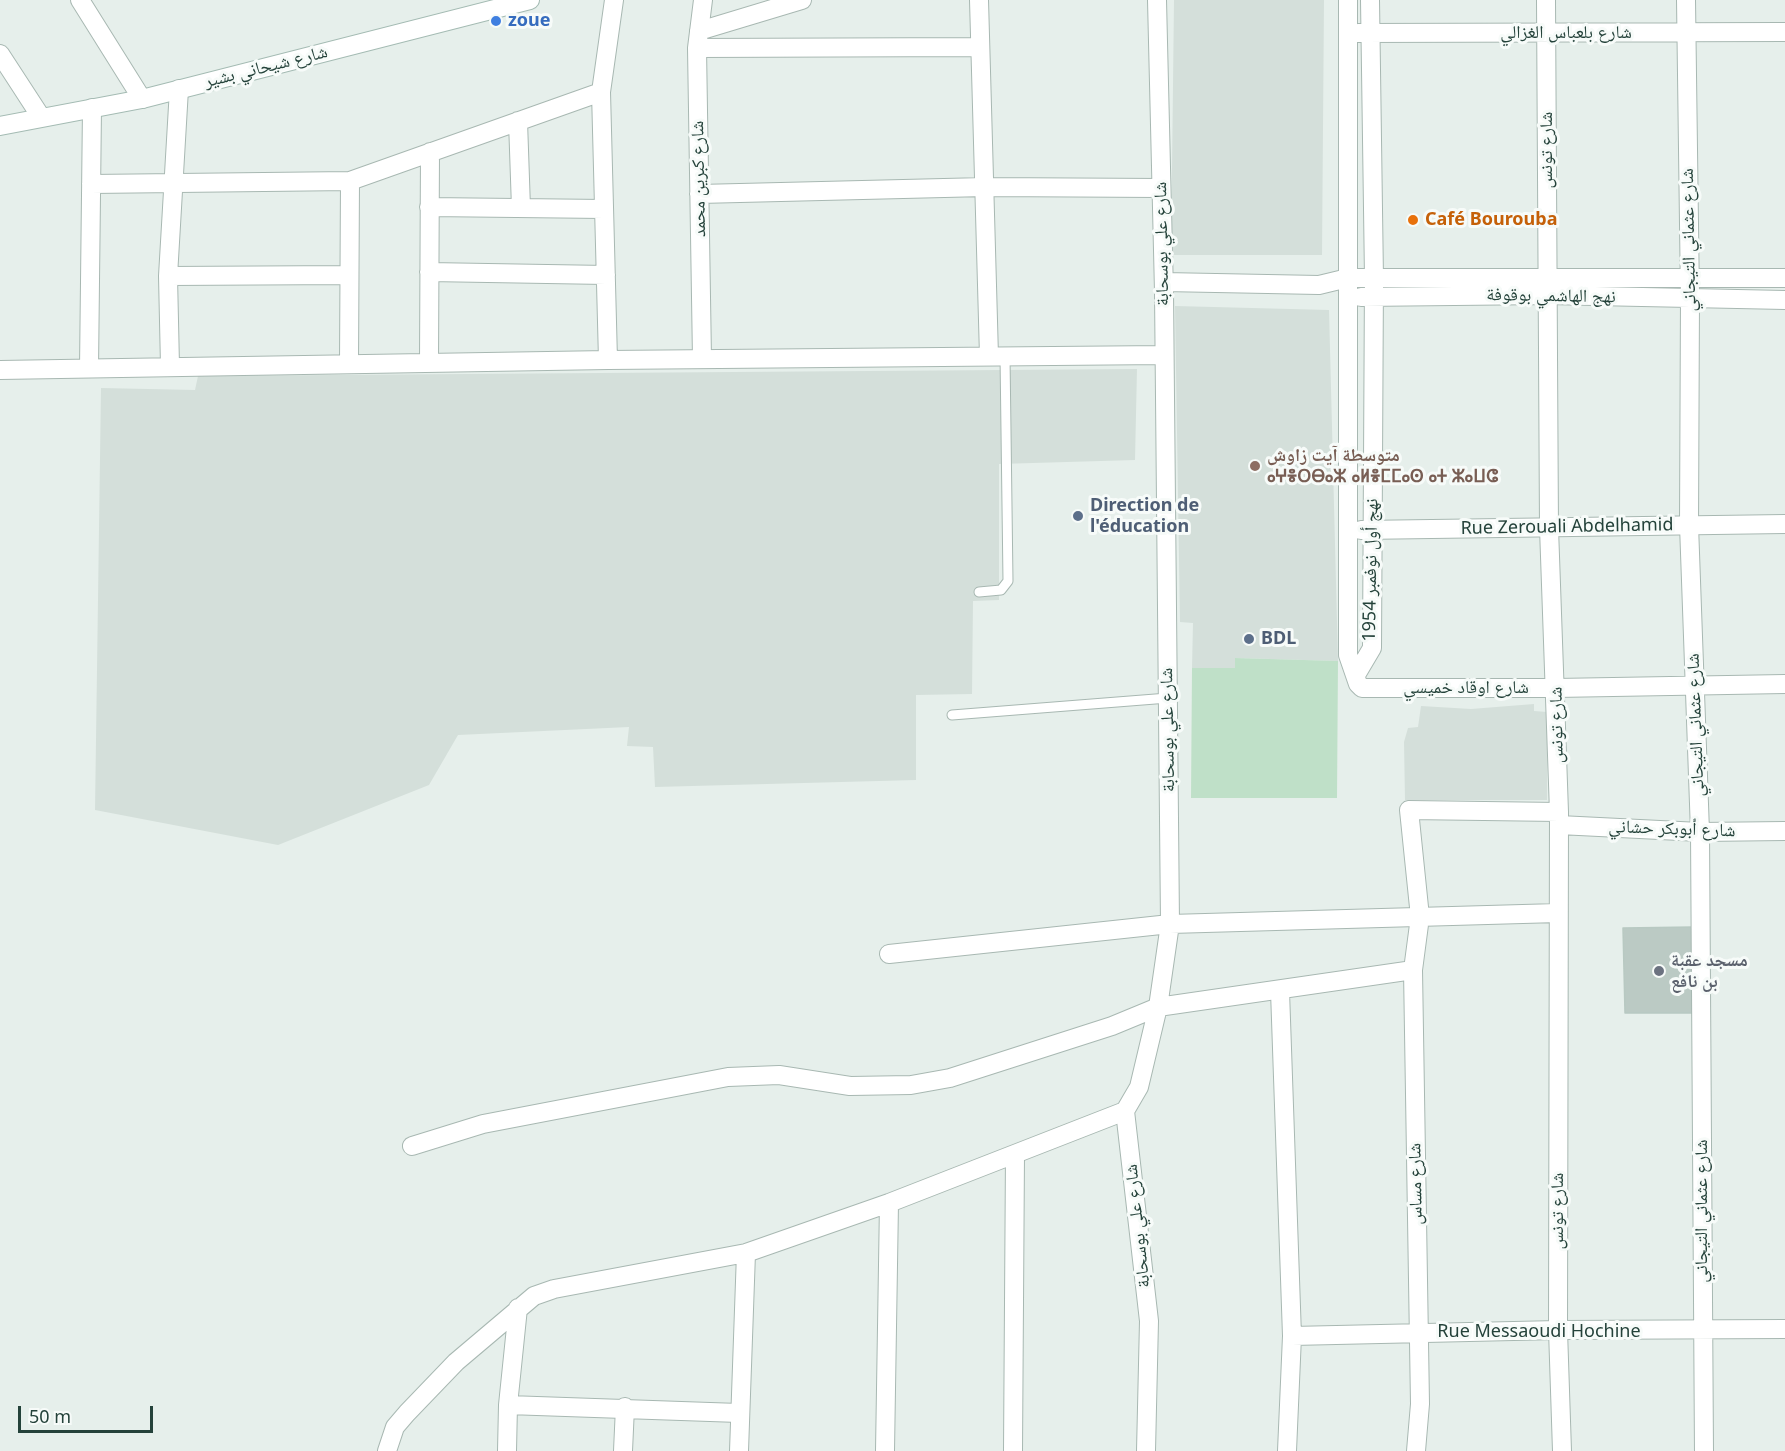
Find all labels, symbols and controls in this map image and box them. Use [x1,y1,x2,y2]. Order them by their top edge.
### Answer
place label: zoue [508,10,551,32]
marker: zoue [489,14,503,28]
street label: شارع بلعباس الغزالي [1500,22,1632,44]
street label: شارع شيحاني بشير [202,41,330,93]
street label: شارع تونس [1536,112,1558,188]
street label: شارع كبرين محمد [687,121,711,237]
street label: شارع عثماني التيجاني [1677,168,1701,312]
street label: شارع علي بوسحابة [1150,182,1174,306]
place label: Café Bourouba [1425,209,1557,231]
marker: Café Bourouba [1406,213,1420,227]
street label: نهج الهاشمي بوقوفة [1486,284,1616,308]
place label: متوسطة آيت زاوش ⴰⵖⴻⵔⴱⴰⵣ ⴰⵍⴻⵎⵎⴰⵙ ⴰⵜ ⵣⴰⵡⵛ [1267,445,1499,488]
marker: متوسطة آيت زاوش ⴰⵖⴻⵔⴱⴰⵣ ⴰⵍⴻⵎⵎⴰⵙ ⴰⵜ ⵣⴰⵡⵛ [1248,459,1262,473]
place label: Direction de l'éducation [1090,495,1199,538]
street label: نهج أول نوفمبر 1954 [1359,498,1383,642]
marker: Direction de l'éducation [1071,509,1085,523]
street label: Rue Zerouali Abdelhamid [1460,514,1674,540]
place label: BDL [1261,628,1296,650]
marker: BDL [1242,632,1256,646]
street label: شارع عثماني التيجاني [1683,653,1709,797]
street label: شارع علي بوسحابة [1156,668,1180,792]
street label: شارع اوقاد خميسي [1403,677,1529,699]
street label: شارع تونس [1546,686,1568,764]
street label: شارع أبوبكر حشاني [1608,816,1736,842]
place label: مسجد عقبة بن نافع [1671,950,1748,992]
marker: مسجد عقبة بن نافع [1652,964,1666,978]
street label: شارع عثماني التيجاني [1691,1139,1713,1283]
street label: شارع مساس [1404,1143,1428,1225]
street label: شارع علي بوسحابة [1121,1163,1155,1289]
street label: شارع تونس [1547,1173,1569,1249]
street label: Rue Messaoudi Hochine [1437,1321,1641,1343]
scale bar [21,1394,156,1432]
text: 50 m [29,1404,71,1428]

